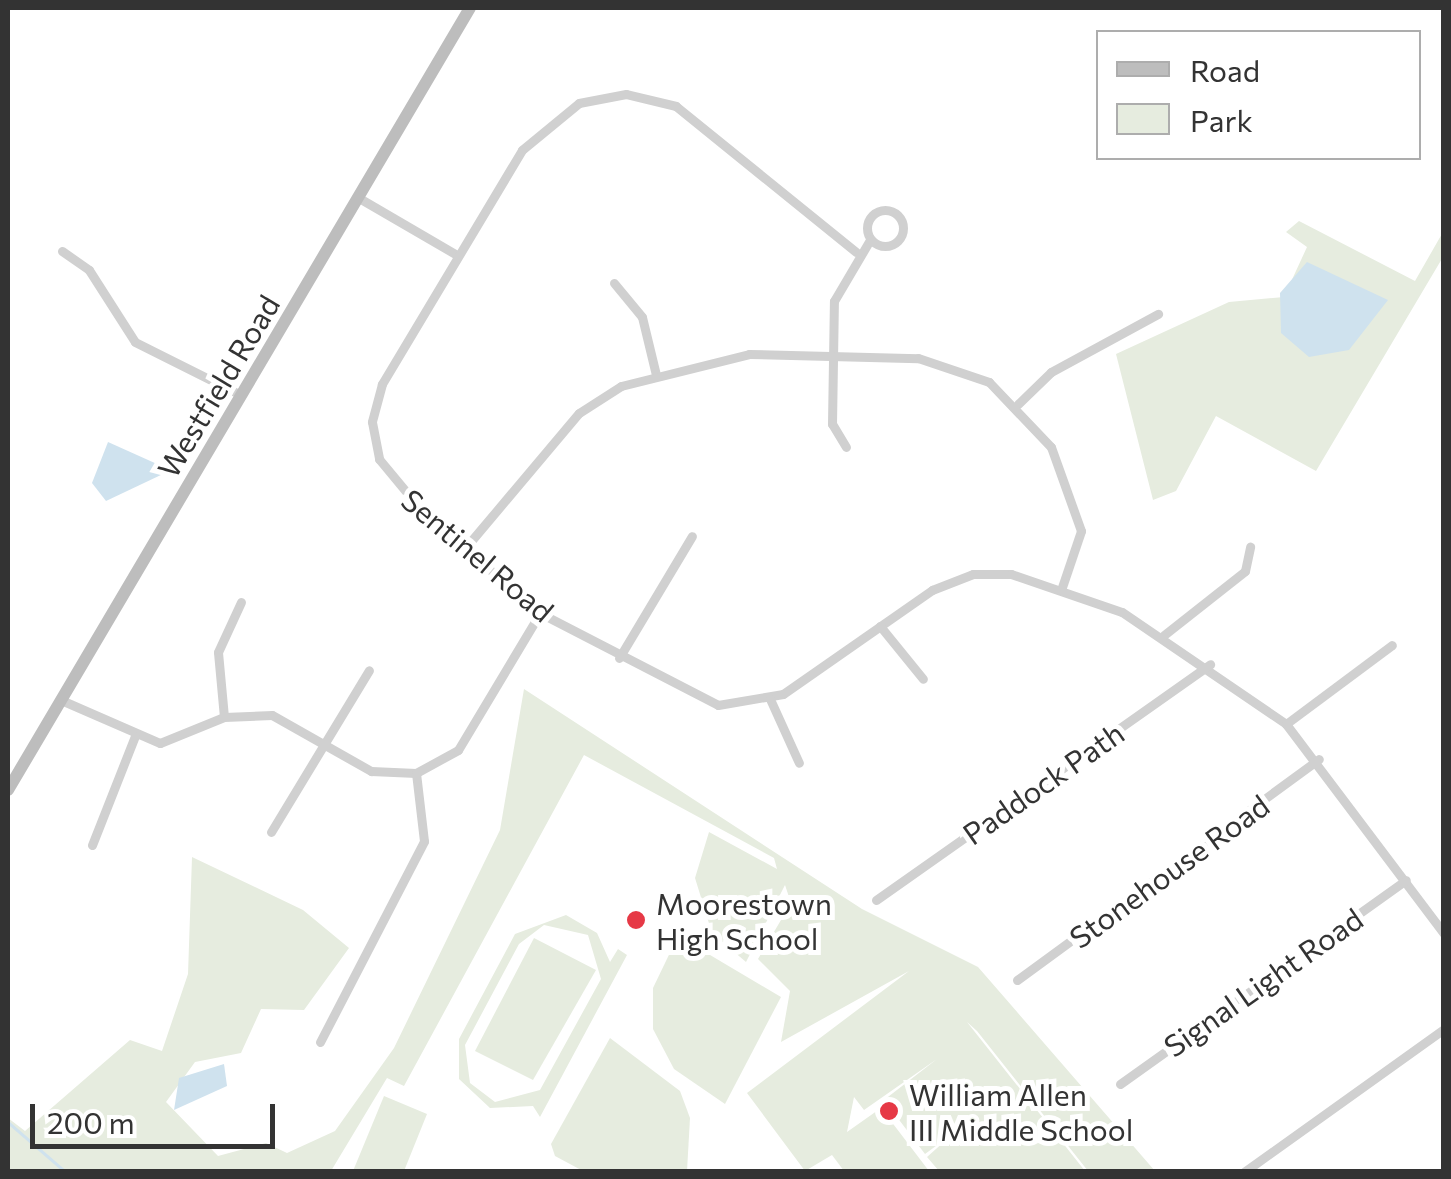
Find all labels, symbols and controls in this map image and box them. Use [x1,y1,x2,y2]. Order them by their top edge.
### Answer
legend [1096,30,1421,160]
text: Road [1190,51,1260,88]
text: Park [1190,101,1253,138]
street label: Westfield Road [149,288,287,484]
street label: Sentinel Road [395,481,561,629]
street label: Paddock Path [956,714,1130,852]
street label: Stonehouse Road [1062,787,1276,955]
place label: Moorestown High School [656,885,832,956]
street label: Signal Light Road [1157,900,1369,1064]
marker: Moorestown High School [625,909,647,931]
place label: William Allen III Middle School [909,1076,1133,1146]
scale bar [35,1084,280,1146]
marker: William Allen III Middle School [878,1100,900,1122]
text: 200 m [47,1103,135,1140]

